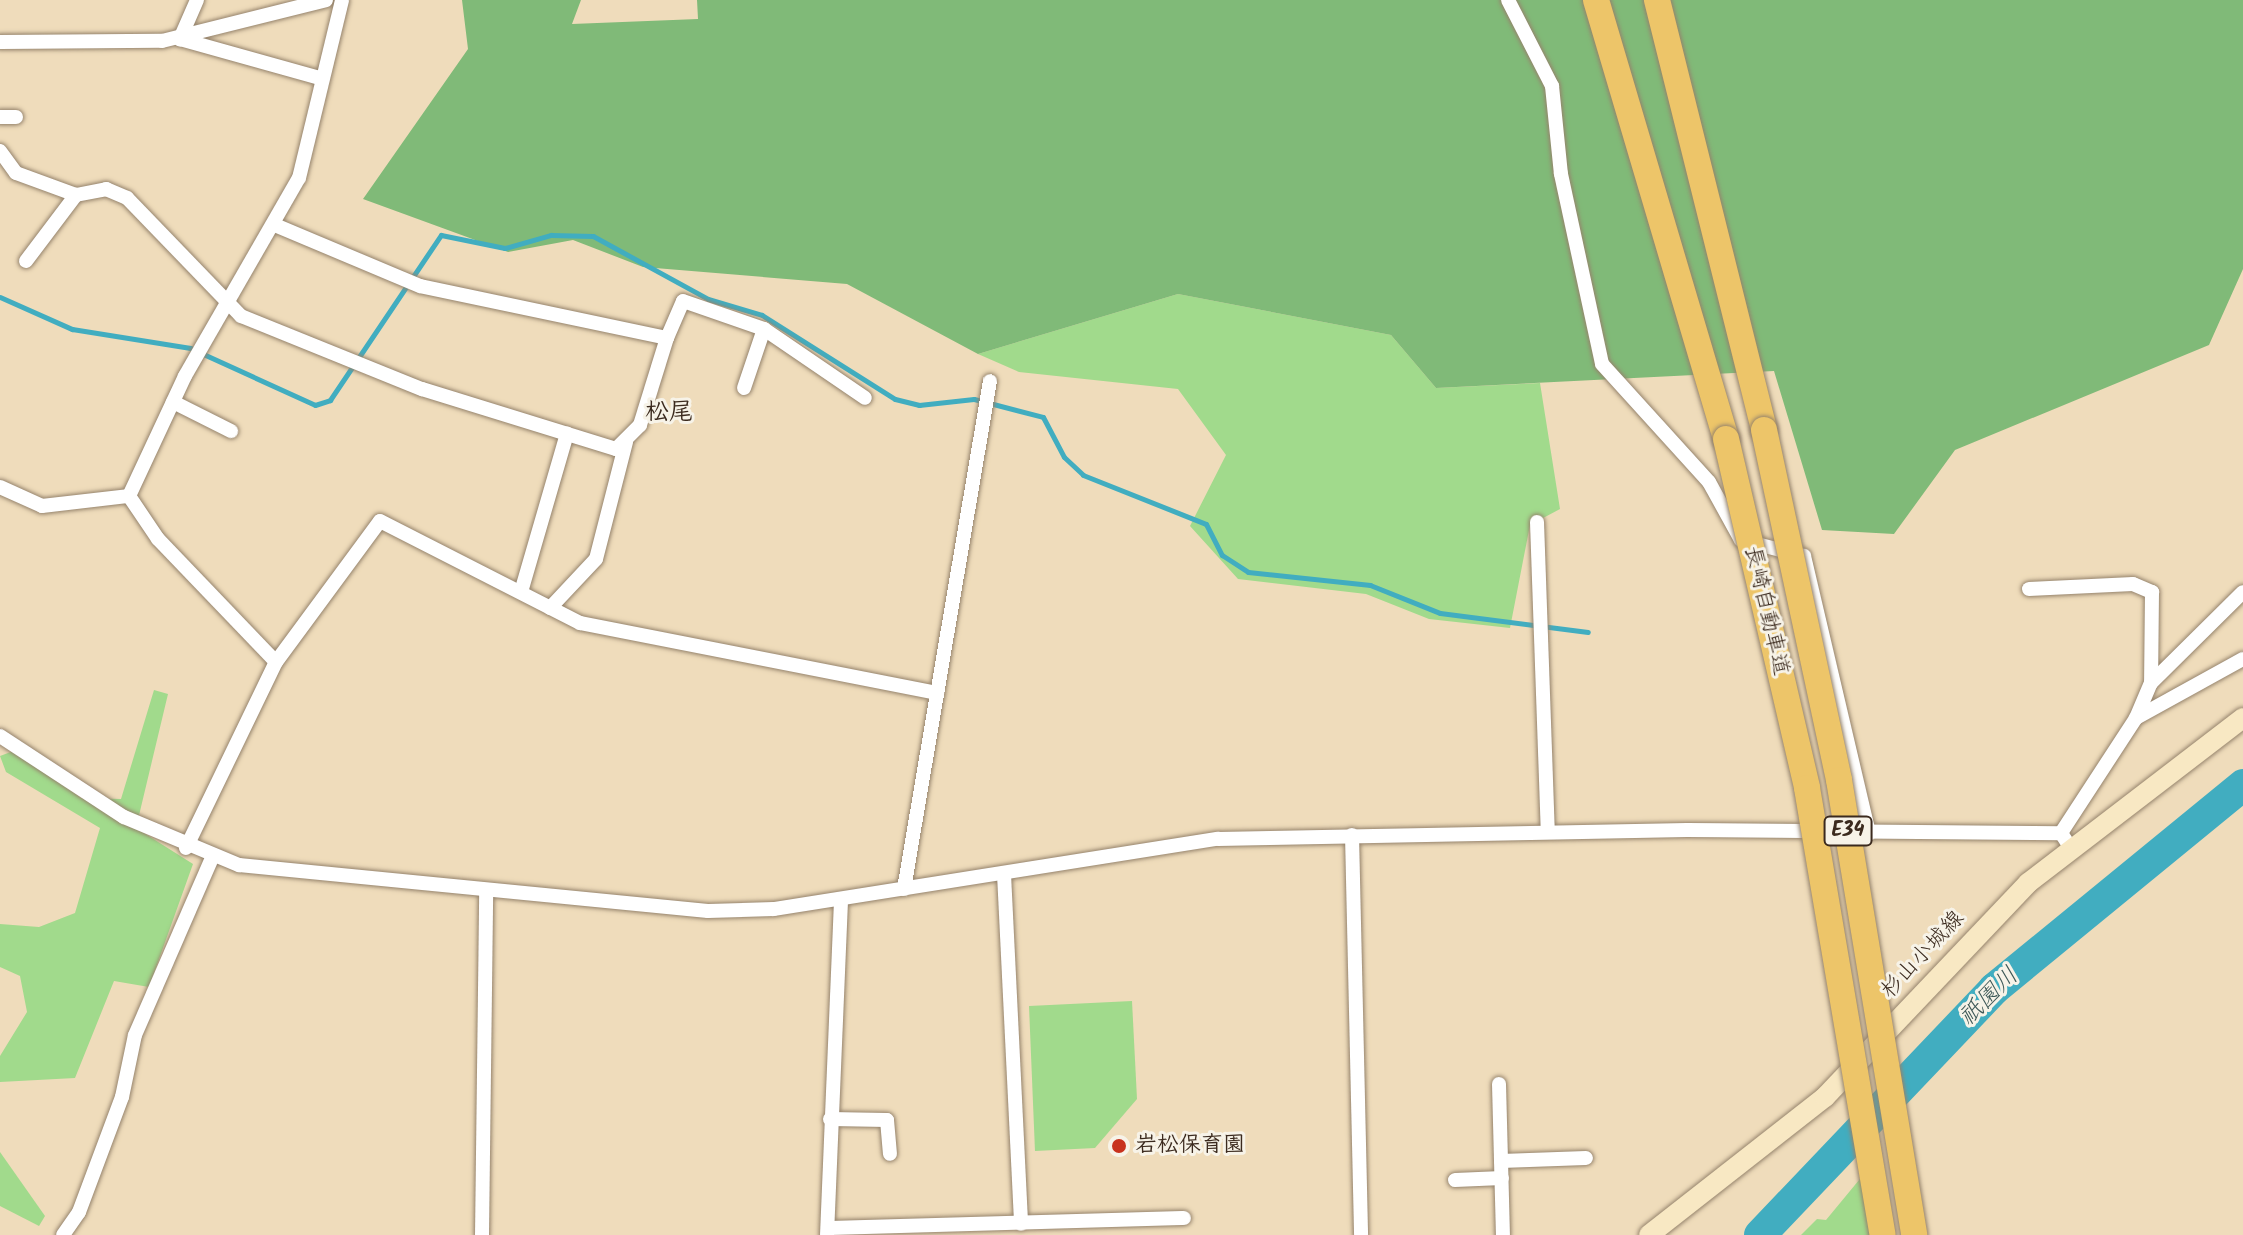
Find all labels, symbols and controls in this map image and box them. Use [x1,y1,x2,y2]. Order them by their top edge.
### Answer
district label: 松尾 [645,399,693,427]
street label: 長崎自動車道 [1738,544,1794,678]
road number: E34 [1822,815,1874,847]
street label: 杉山小城線 [1876,906,1970,1004]
water label: 祇園川 [1953,962,2025,1032]
place label: 岩松保育園 [1135,1133,1245,1159]
marker: 岩松保育園 [1110,1137,1128,1155]

